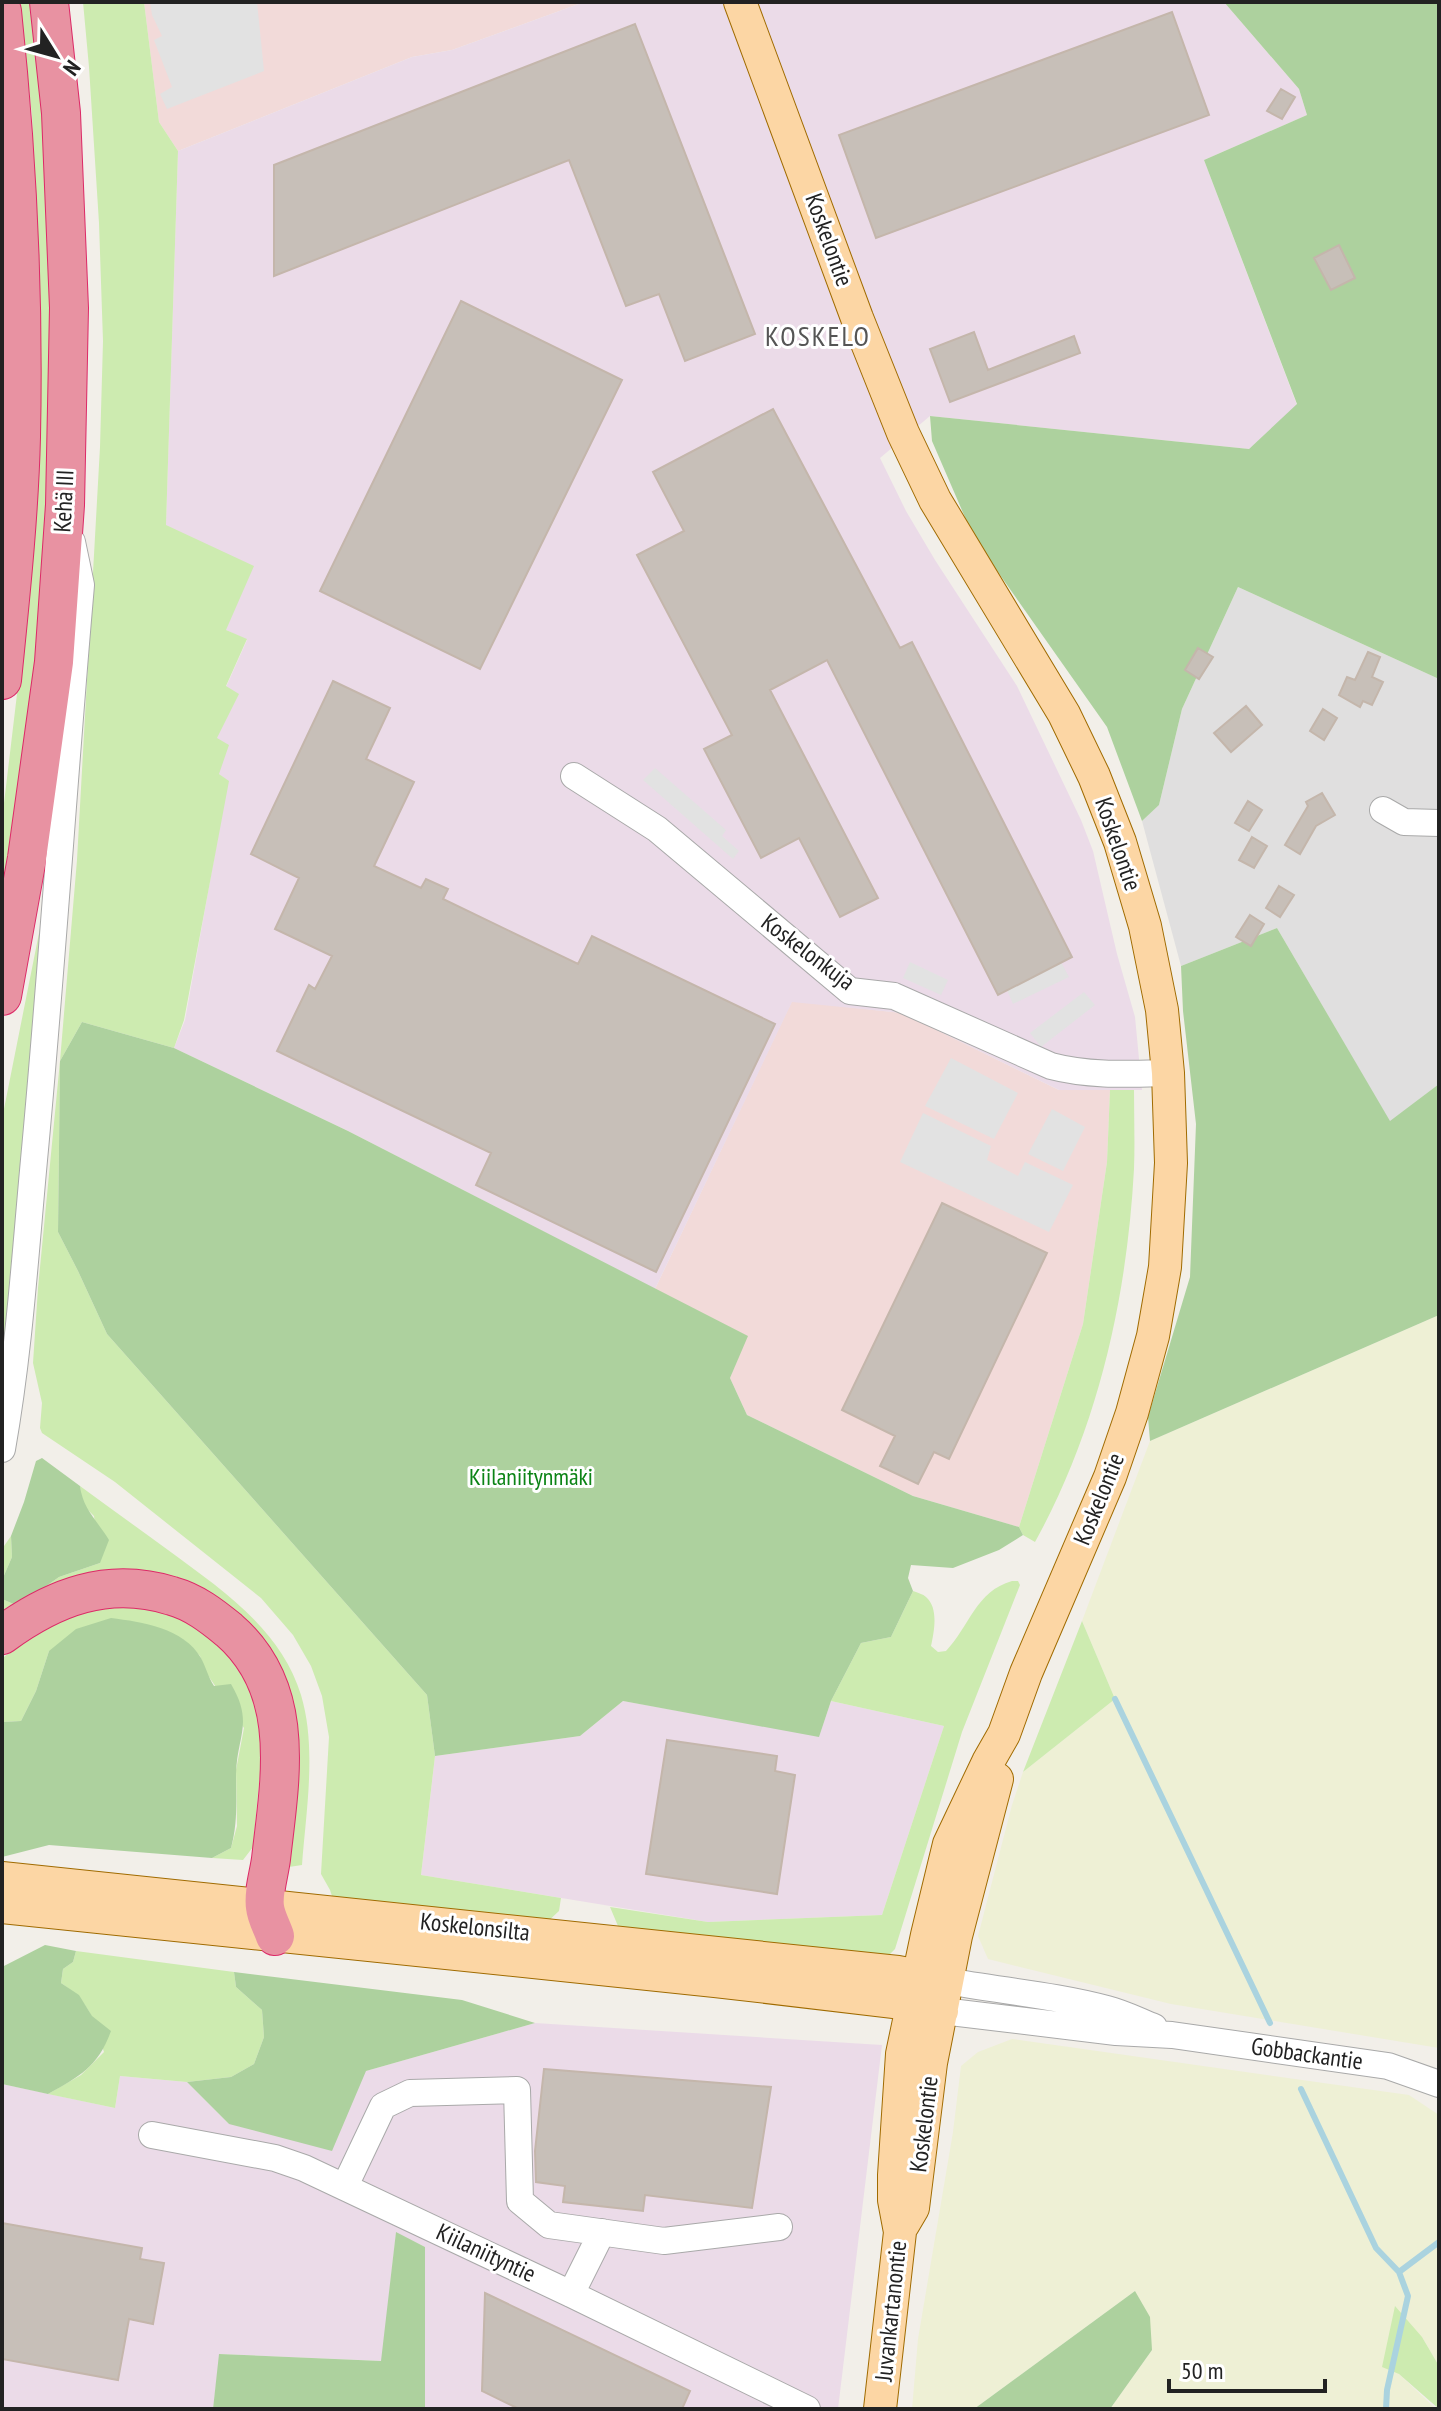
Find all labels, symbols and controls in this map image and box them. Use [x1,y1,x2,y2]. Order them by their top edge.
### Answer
north arrow [16,16,96,96]
text: N [57,55,87,81]
street label: Koskelontie [798,189,861,291]
district label: KOSKELO [765,317,871,354]
street label: Kehä III [46,469,81,533]
street label: Koskelontie [1088,793,1149,895]
street label: Koskelonkuja [755,906,861,997]
street label: Koskelontie [1066,1448,1131,1549]
park label: Kiilaniitynmäki [469,1461,593,1492]
street label: Koskelonsilta [419,1905,531,1948]
street label: Gobbackantie [1249,2030,1365,2077]
street label: Koskelontie [902,2074,945,2174]
street label: Kiilaniityntie [432,2216,541,2289]
street label: Juvankartanontie [868,2239,913,2384]
scale bar [1169,2343,1325,2393]
text: 50 m [1181,2355,1223,2386]

